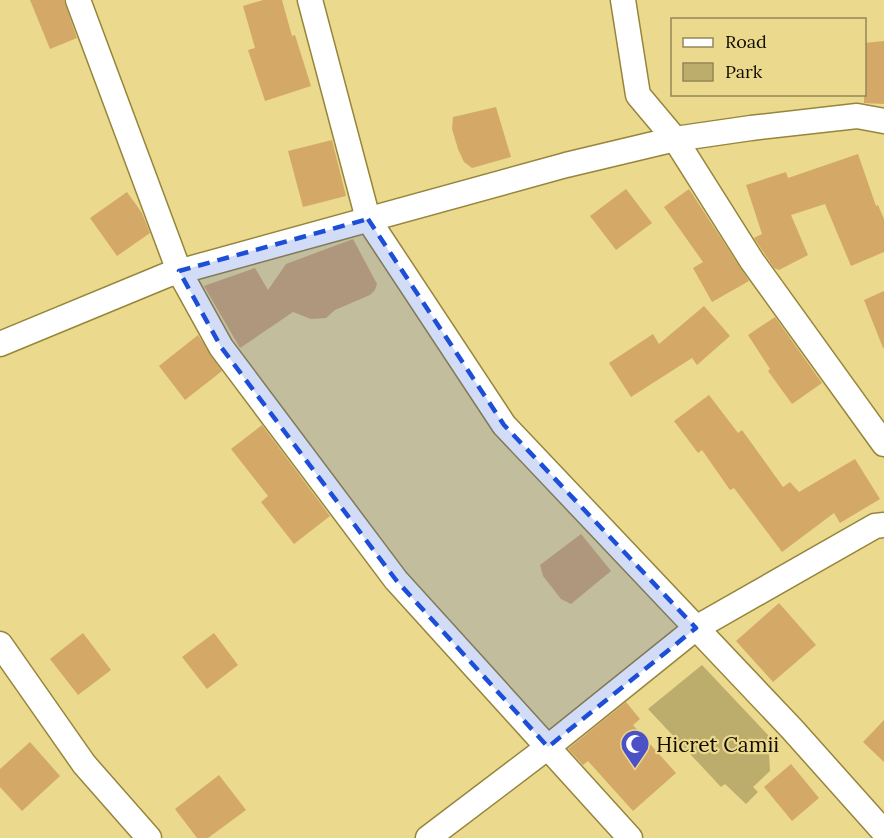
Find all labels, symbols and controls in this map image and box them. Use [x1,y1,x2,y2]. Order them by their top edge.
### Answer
legend [671,18,866,96]
text: Road [725,30,767,53]
text: Park [725,60,763,83]
mosque icon: Hicret Camii [619,728,651,770]
place label: Hicret Camii [656,731,779,758]

